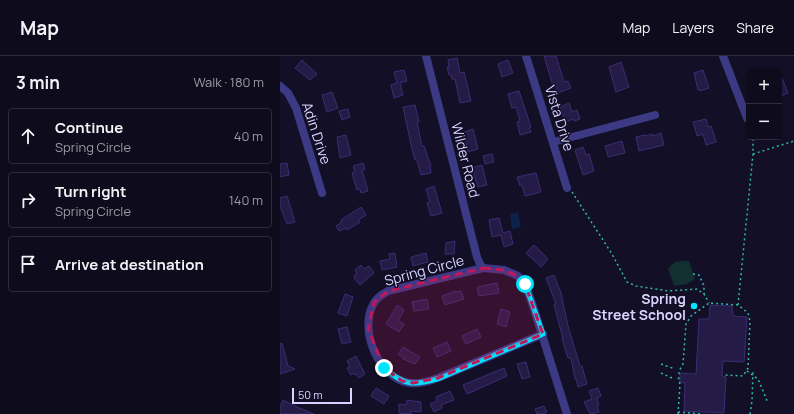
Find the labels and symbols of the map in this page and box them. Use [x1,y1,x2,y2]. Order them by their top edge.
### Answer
street label: Vista Drive [541,83,579,153]
street label: Adin Drive [298,99,336,167]
street label: Wilder Road [447,120,485,200]
street label: Spring Circle [382,250,466,290]
route start [516,275,534,293]
place label: Spring Street School [592,289,686,324]
marker: Spring Street School [689,301,699,311]
route end [375,359,393,377]
scale bar [292,386,352,405]

